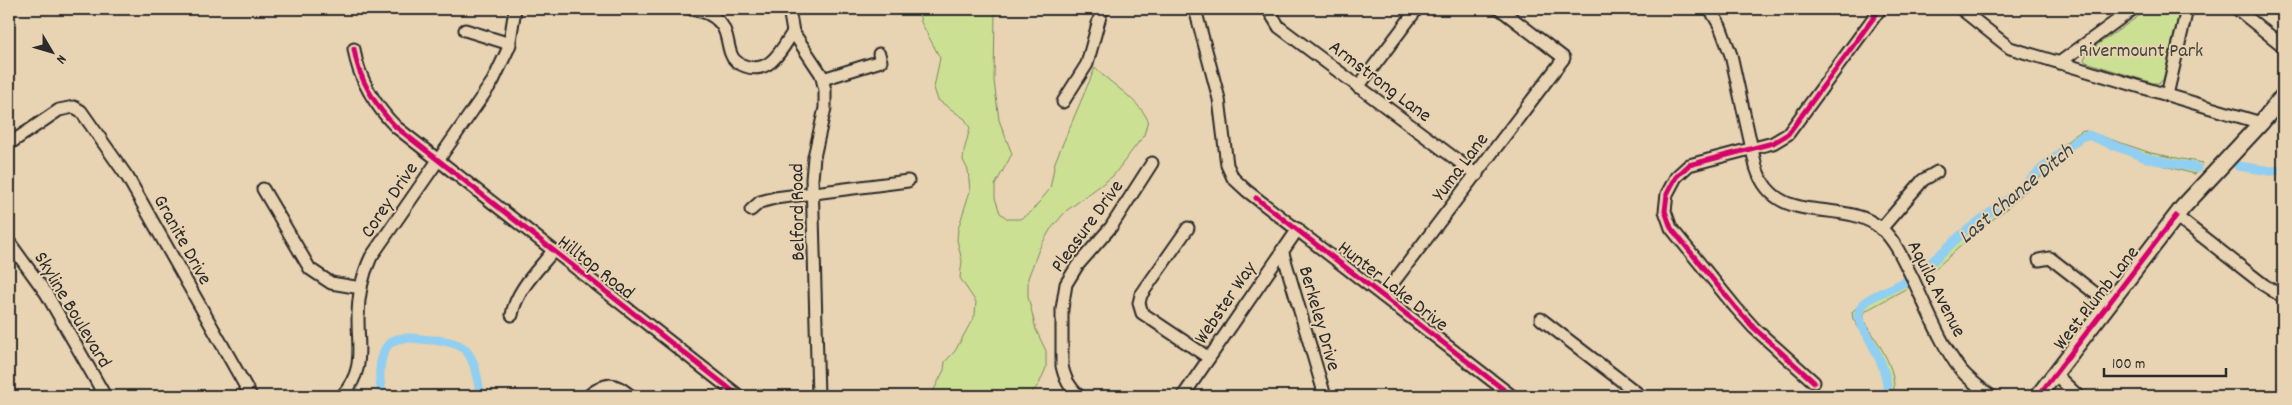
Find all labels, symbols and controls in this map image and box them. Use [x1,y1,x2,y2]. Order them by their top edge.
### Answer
north arrow [28,28,78,78]
street label: Armstrong Lane [1322,34,1437,131]
park label: Rivermount Park [2079,38,2203,66]
text: N [51,50,71,68]
street label: Yuma Lane [1426,128,1497,208]
water label: Last Chance Ditch [1953,137,2082,253]
street label: Corey Drive [355,157,426,244]
street label: Belford Road [784,163,814,261]
street label: Pleasure Drive [1045,175,1132,279]
street label: Granite Drive [145,190,218,291]
street label: Hilltop Road [551,229,640,307]
street label: Hunter Lake Drive [1331,235,1454,340]
street label: Aquila Avenue [1899,236,1972,343]
street label: West Plumb Lane [2048,241,2147,357]
street label: Skyline Boulevard [26,247,117,374]
street label: Webster Way [1188,256,1265,351]
street label: Berkeley Drive [1290,263,1346,375]
scale bar [2104,345,2227,377]
text: 100 m [2112,354,2145,376]

